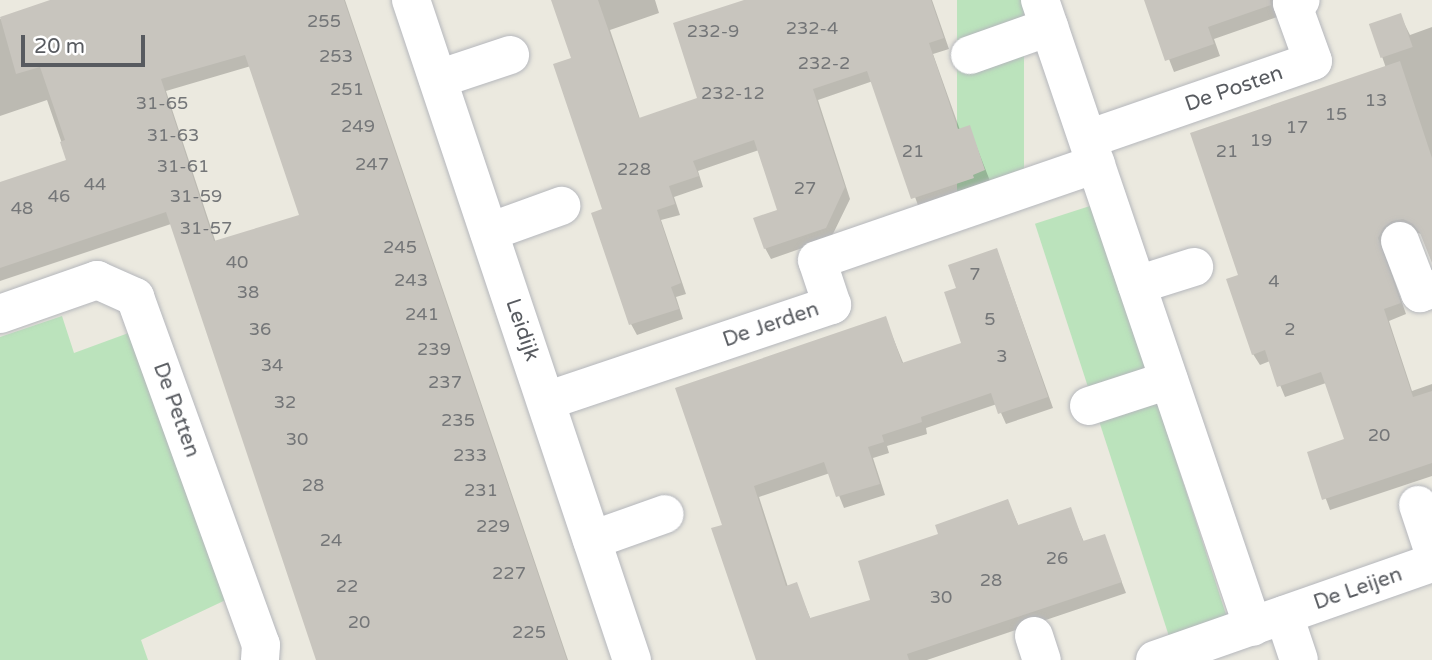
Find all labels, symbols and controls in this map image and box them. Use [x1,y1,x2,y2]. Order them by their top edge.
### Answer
house number: 255 [307,10,341,32]
house number: 232-4 [786,17,838,39]
house number: 232-9 [687,20,739,42]
scale bar [24,21,149,65]
text: 20 m [34,34,85,59]
house number: 253 [319,45,353,67]
house number: 232-2 [798,52,850,74]
street label: De Posten [1182,61,1286,117]
house number: 251 [330,78,364,100]
house number: 232-12 [701,82,765,104]
house number: 13 [1365,89,1387,111]
house number: 31-65 [136,92,188,114]
house number: 15 [1325,103,1347,125]
house number: 249 [341,115,375,137]
house number: 17 [1286,116,1308,138]
house number: 31-63 [147,124,199,146]
house number: 19 [1250,129,1272,151]
house number: 21 [902,140,924,162]
house number: 21 [1216,140,1238,162]
house number: 247 [355,153,389,175]
house number: 31-61 [157,155,209,177]
house number: 228 [617,158,651,180]
house number: 44 [84,173,106,195]
house number: 27 [794,177,816,199]
house number: 46 [48,185,70,207]
house number: 31-59 [170,185,222,207]
house number: 48 [11,197,33,219]
house number: 31-57 [180,217,232,239]
house number: 245 [383,236,417,258]
house number: 40 [226,251,248,273]
house number: 7 [969,263,981,285]
house number: 243 [394,269,428,291]
house number: 4 [1268,270,1280,292]
house number: 38 [237,281,259,303]
street label: Leidijk [500,295,544,365]
street label: De Jerden [720,297,822,353]
house number: 241 [405,303,439,325]
house number: 5 [984,308,996,330]
house number: 36 [249,318,271,340]
house number: 2 [1284,318,1296,340]
house number: 239 [417,338,451,360]
house number: 3 [996,345,1008,367]
house number: 34 [261,354,283,376]
street label: De Petten [147,359,205,461]
house number: 237 [428,371,462,393]
house number: 32 [274,391,296,413]
house number: 235 [441,409,475,431]
house number: 20 [1368,424,1390,446]
house number: 30 [286,428,308,450]
house number: 233 [453,444,487,466]
house number: 28 [302,474,324,496]
house number: 231 [464,479,498,501]
house number: 229 [476,515,510,537]
house number: 24 [320,529,342,551]
house number: 26 [1046,547,1068,569]
house number: 227 [492,562,526,584]
street label: De Leijen [1310,562,1406,616]
house number: 28 [980,569,1002,591]
house number: 22 [336,575,358,597]
house number: 30 [930,586,952,608]
house number: 20 [348,611,370,633]
house number: 225 [512,621,546,643]

